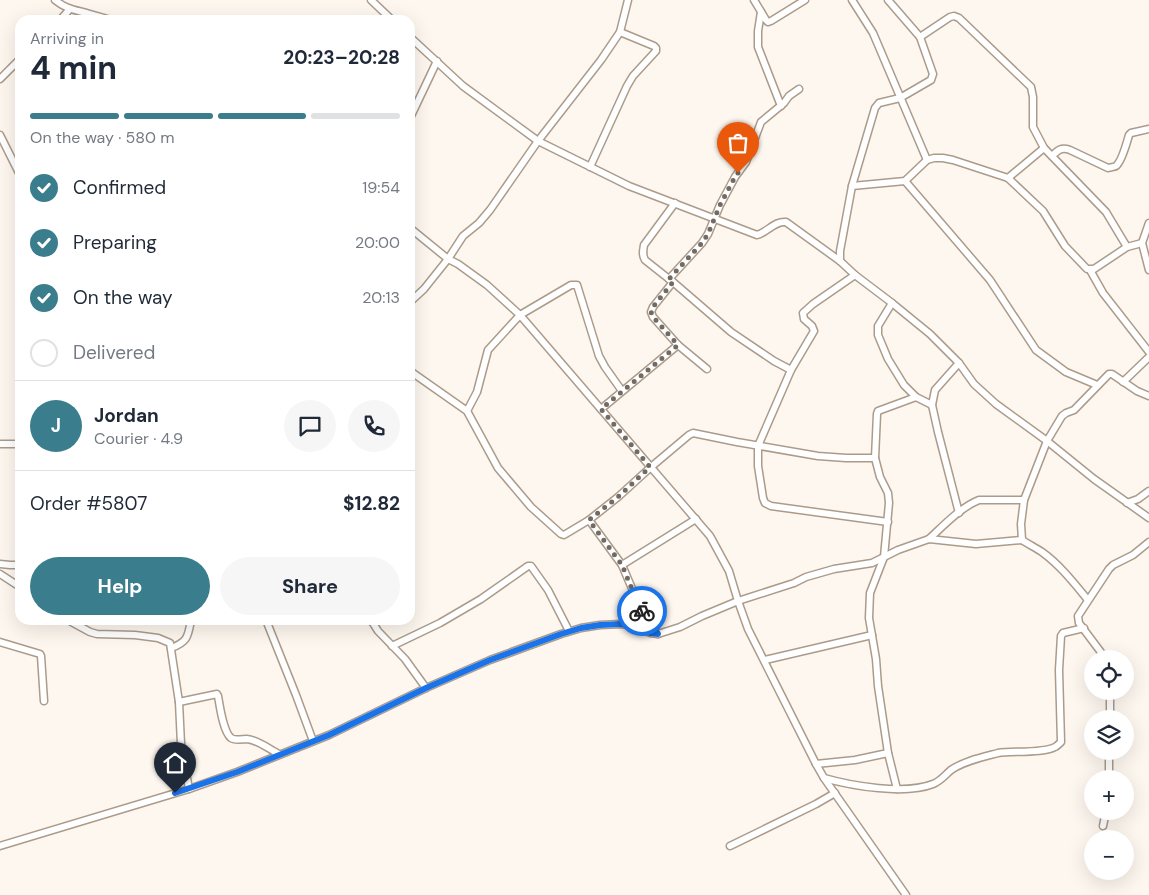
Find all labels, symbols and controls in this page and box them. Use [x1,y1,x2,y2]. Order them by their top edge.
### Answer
text: Arriving in [30,28,104,49]
text: 20:23–20:28 [283,45,400,70]
text: 4 min [30,47,117,89]
pin [717,122,759,173]
text: On the way · 580 m [30,127,175,148]
icon: bag [724,129,752,157]
icon: check [30,174,58,202]
text: Confirmed [73,175,166,200]
text: 19:54 [362,177,400,198]
icon: check [30,229,58,257]
text: Preparing [73,230,157,255]
text: 20:00 [355,232,400,253]
icon: check [30,284,58,312]
text: On the way [73,285,173,310]
text: 20:13 [362,287,400,308]
text: Delivered [73,340,155,365]
button: chat [284,400,336,452]
button: phone [348,400,400,452]
text: Jordan [94,403,159,428]
text: J [51,413,61,438]
text: Courier · 4.9 [94,428,183,449]
text: Order #5807 [30,491,147,516]
text: $12.82 [343,491,400,516]
button: Help [30,557,210,615]
button: Share [220,557,400,615]
courier [617,586,667,636]
icon: bike [628,597,656,625]
map controls [1084,650,1134,880]
button: locate [1084,650,1134,700]
button: layers [1084,710,1134,760]
pin [154,742,196,793]
icon: home [161,749,189,777]
button: + [1084,770,1134,820]
button: − [1084,830,1134,880]

